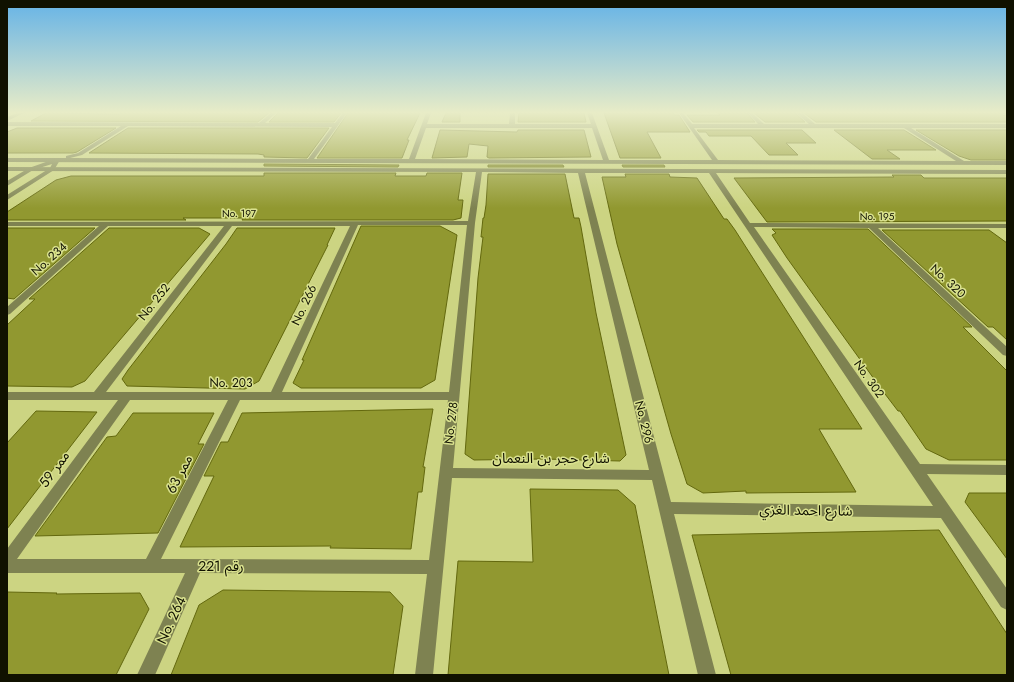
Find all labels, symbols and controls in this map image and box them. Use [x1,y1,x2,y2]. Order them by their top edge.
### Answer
street label: No. 197 [222,206,257,221]
street label: No. 195 [860,209,895,224]
street label: No. 234 [27,238,71,280]
street label: No. 320 [926,260,970,302]
street label: No. 252 [134,279,174,324]
street label: No. 266 [287,282,321,328]
street label: No. 302 [849,356,889,402]
street label: No. 203 [209,374,253,392]
street label: No. 296 [630,399,658,445]
street label: No. 278 [439,401,463,445]
street label: ممر 59 [34,446,74,492]
street label: شارع حجر بن النعمان [492,448,610,469]
street label: 63 ممر [161,451,197,497]
street label: شارع احمد الغزي [759,499,853,522]
street label: رقم 221 [198,556,244,577]
street label: No. 264 [151,593,191,647]

